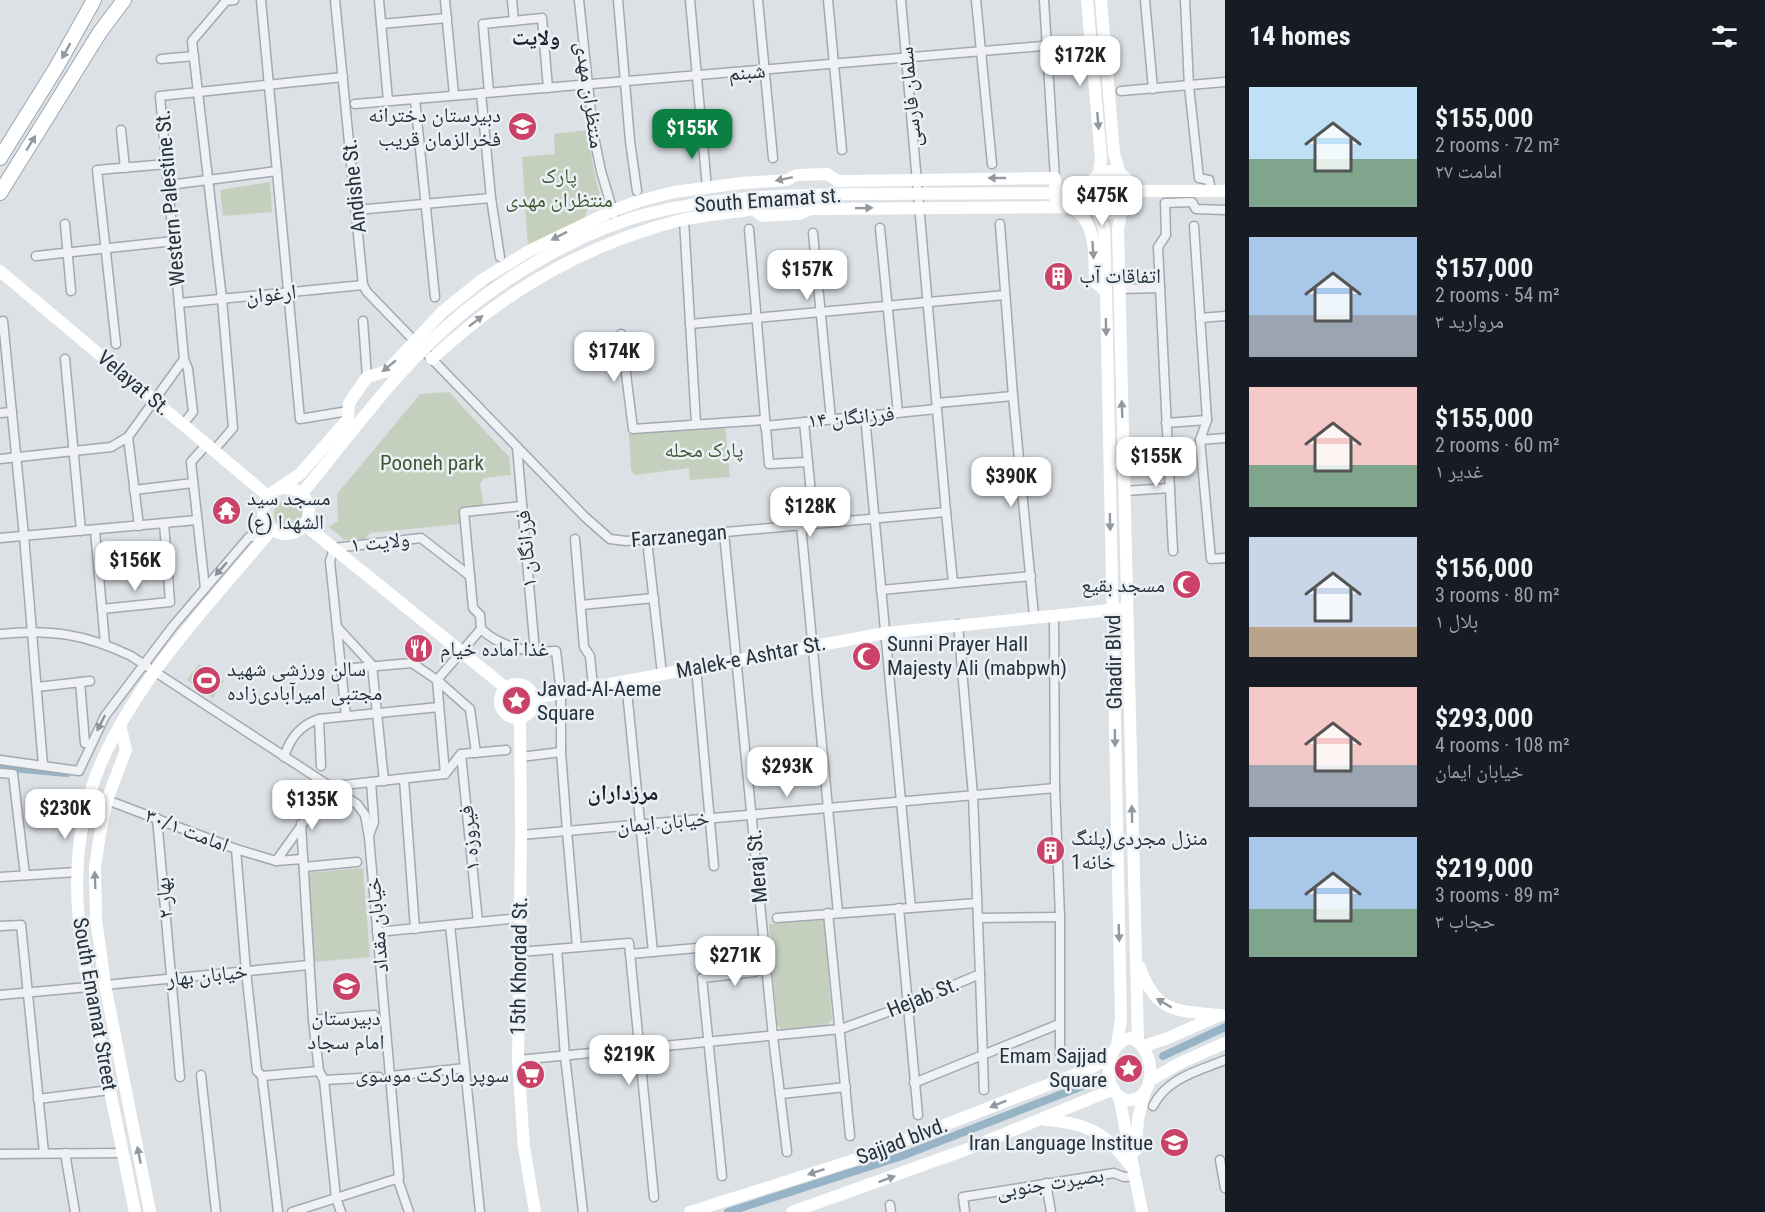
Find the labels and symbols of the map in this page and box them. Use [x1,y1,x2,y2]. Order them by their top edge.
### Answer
district label: ولایت [512,25,560,50]
pin: $172K [1038,36,1122,87]
street label: منتظران مهدی [571,40,609,150]
one-way arrow [60,43,71,59]
street label: سلمان فارسی [894,46,927,148]
street label: شبنم [727,58,767,88]
place label: دبیرستان دخترانه فخرالزمان قریب [368,103,501,151]
street label: Western Palestine St. [150,109,190,287]
pin: $155K [650,109,734,160]
school or university icon: دبیرستان دخترانه فخرالزمان قریب [506,111,538,143]
one-way arrow [1093,112,1103,131]
one-way arrow [25,135,36,151]
street label: Andishe St. [337,138,371,234]
park label: پارک منتظران مهدی [505,164,613,212]
one-way arrow [987,173,1006,183]
one-way arrow [774,175,793,184]
pin: $475K [1060,176,1144,227]
street label: South Emamat st. [694,183,842,217]
one-way arrow [855,203,874,213]
one-way arrow [550,231,567,241]
one-way arrow [1089,241,1098,260]
pin: $157K [765,250,849,301]
building icon: اتفاقات آب [1042,260,1074,292]
place label: اتفاقات آب [1079,264,1161,288]
street label: ارغوان [244,279,298,309]
one-way arrow [468,314,484,327]
one-way arrow [1102,318,1111,337]
pin: $174K [572,332,656,383]
street label: Velayat St. [92,345,176,421]
one-way arrow [381,360,397,373]
one-way arrow [1118,399,1127,418]
street label: فرزانگان ۱۴ [807,401,895,433]
pin: $155K [1114,437,1198,488]
park label: پارک محله [665,438,743,462]
park label: Pooneh park [380,451,484,475]
pin: $390K [969,457,1053,508]
place label: مسجد سید الشهدا (ع) [247,486,331,535]
pin: $128K [768,487,852,538]
temple icon: مسجد سید الشهدا (ع) [210,494,242,526]
street label: فرزانگان ۱ [511,509,541,589]
one-way arrow [1105,513,1115,532]
street label: Farzanegan [630,520,728,552]
street label: ولایت ۱ [349,527,411,557]
pin: $156K [93,541,177,592]
one-way arrow [214,562,228,577]
mosque icon: مسجد بقیع [1170,569,1202,601]
place label: مسجد بقیع [1081,573,1165,598]
street label: Ghadir Blvd [1101,614,1127,710]
street label: Malek-e Ashtar St. [674,631,828,683]
place label: Sunni Prayer Hall Majesty Ali (mabpwh) [887,632,1067,680]
restaurant icon: غذا آماده خیام [403,633,435,665]
place label: غذا آماده خیام [440,637,549,663]
mosque icon: Sunni Prayer Hall Majesty Ali (mabpwh) [850,640,882,672]
place label: سالن ورزشی شهید مجتبی امیرآبادی‌زاده [227,657,382,706]
sports icon: سالن ورزشی شهید مجتبی امیرآبادی‌زاده [190,665,222,697]
place label: Javad-Al-Aeme Square [537,677,661,725]
place icon: Javad-Al-Aeme Square [500,685,532,717]
one-way arrow [97,715,106,732]
one-way arrow [1110,729,1120,748]
pin: $293K [745,747,829,798]
pin: $135K [270,780,354,831]
district label: مرزداران [587,780,659,806]
pin: $230K [23,789,107,840]
street label: امامت ۳۰/۱ [142,803,232,857]
street label: فیروزه ۱ [454,804,484,872]
one-way arrow [1127,804,1136,823]
street label: خیابان ایمان [616,806,710,838]
place label: منزل مجردی(پلنگ خانه1 [1071,826,1208,874]
street label: Meraj St. [742,828,772,904]
building icon: منزل مجردی(پلنگ خانه1 [1034,834,1066,866]
one-way arrow [90,870,100,889]
street label: بهار ۲ [150,876,178,920]
street label: خیابان مقداد [361,876,393,974]
street label: 15th Khordad St. [506,896,532,1036]
street label: South Emamat Street [68,916,122,1092]
one-way arrow [1114,924,1123,943]
pin: $271K [693,936,777,987]
street label: خیابان بهار [164,959,249,991]
school or university icon: دبیرستان امام سجاد [330,971,362,1003]
street label: Hejab St. [884,972,962,1022]
one-way arrow [1156,997,1173,1008]
place label: دبیرستان امام سجاد [308,1006,384,1056]
pin: $219K [587,1035,671,1086]
place label: Emam Sajjad Square [999,1044,1107,1092]
place icon: Emam Sajjad Square [1112,1052,1144,1084]
supermarket icon: سوپر مارکت موسوی [514,1059,546,1091]
place label: سوپر مارکت موسوی [355,1063,509,1087]
one-way arrow [989,1099,1007,1109]
street label: Sajjad blvd. [853,1113,951,1169]
school or university icon: Iran Language Institue [1158,1127,1190,1159]
place label: Iran Language Institue [969,1131,1153,1155]
one-way arrow [134,1145,143,1164]
street label: بصیرت جنوبی [994,1163,1106,1204]
one-way arrow [807,1168,825,1177]
one-way arrow [878,1174,896,1184]

